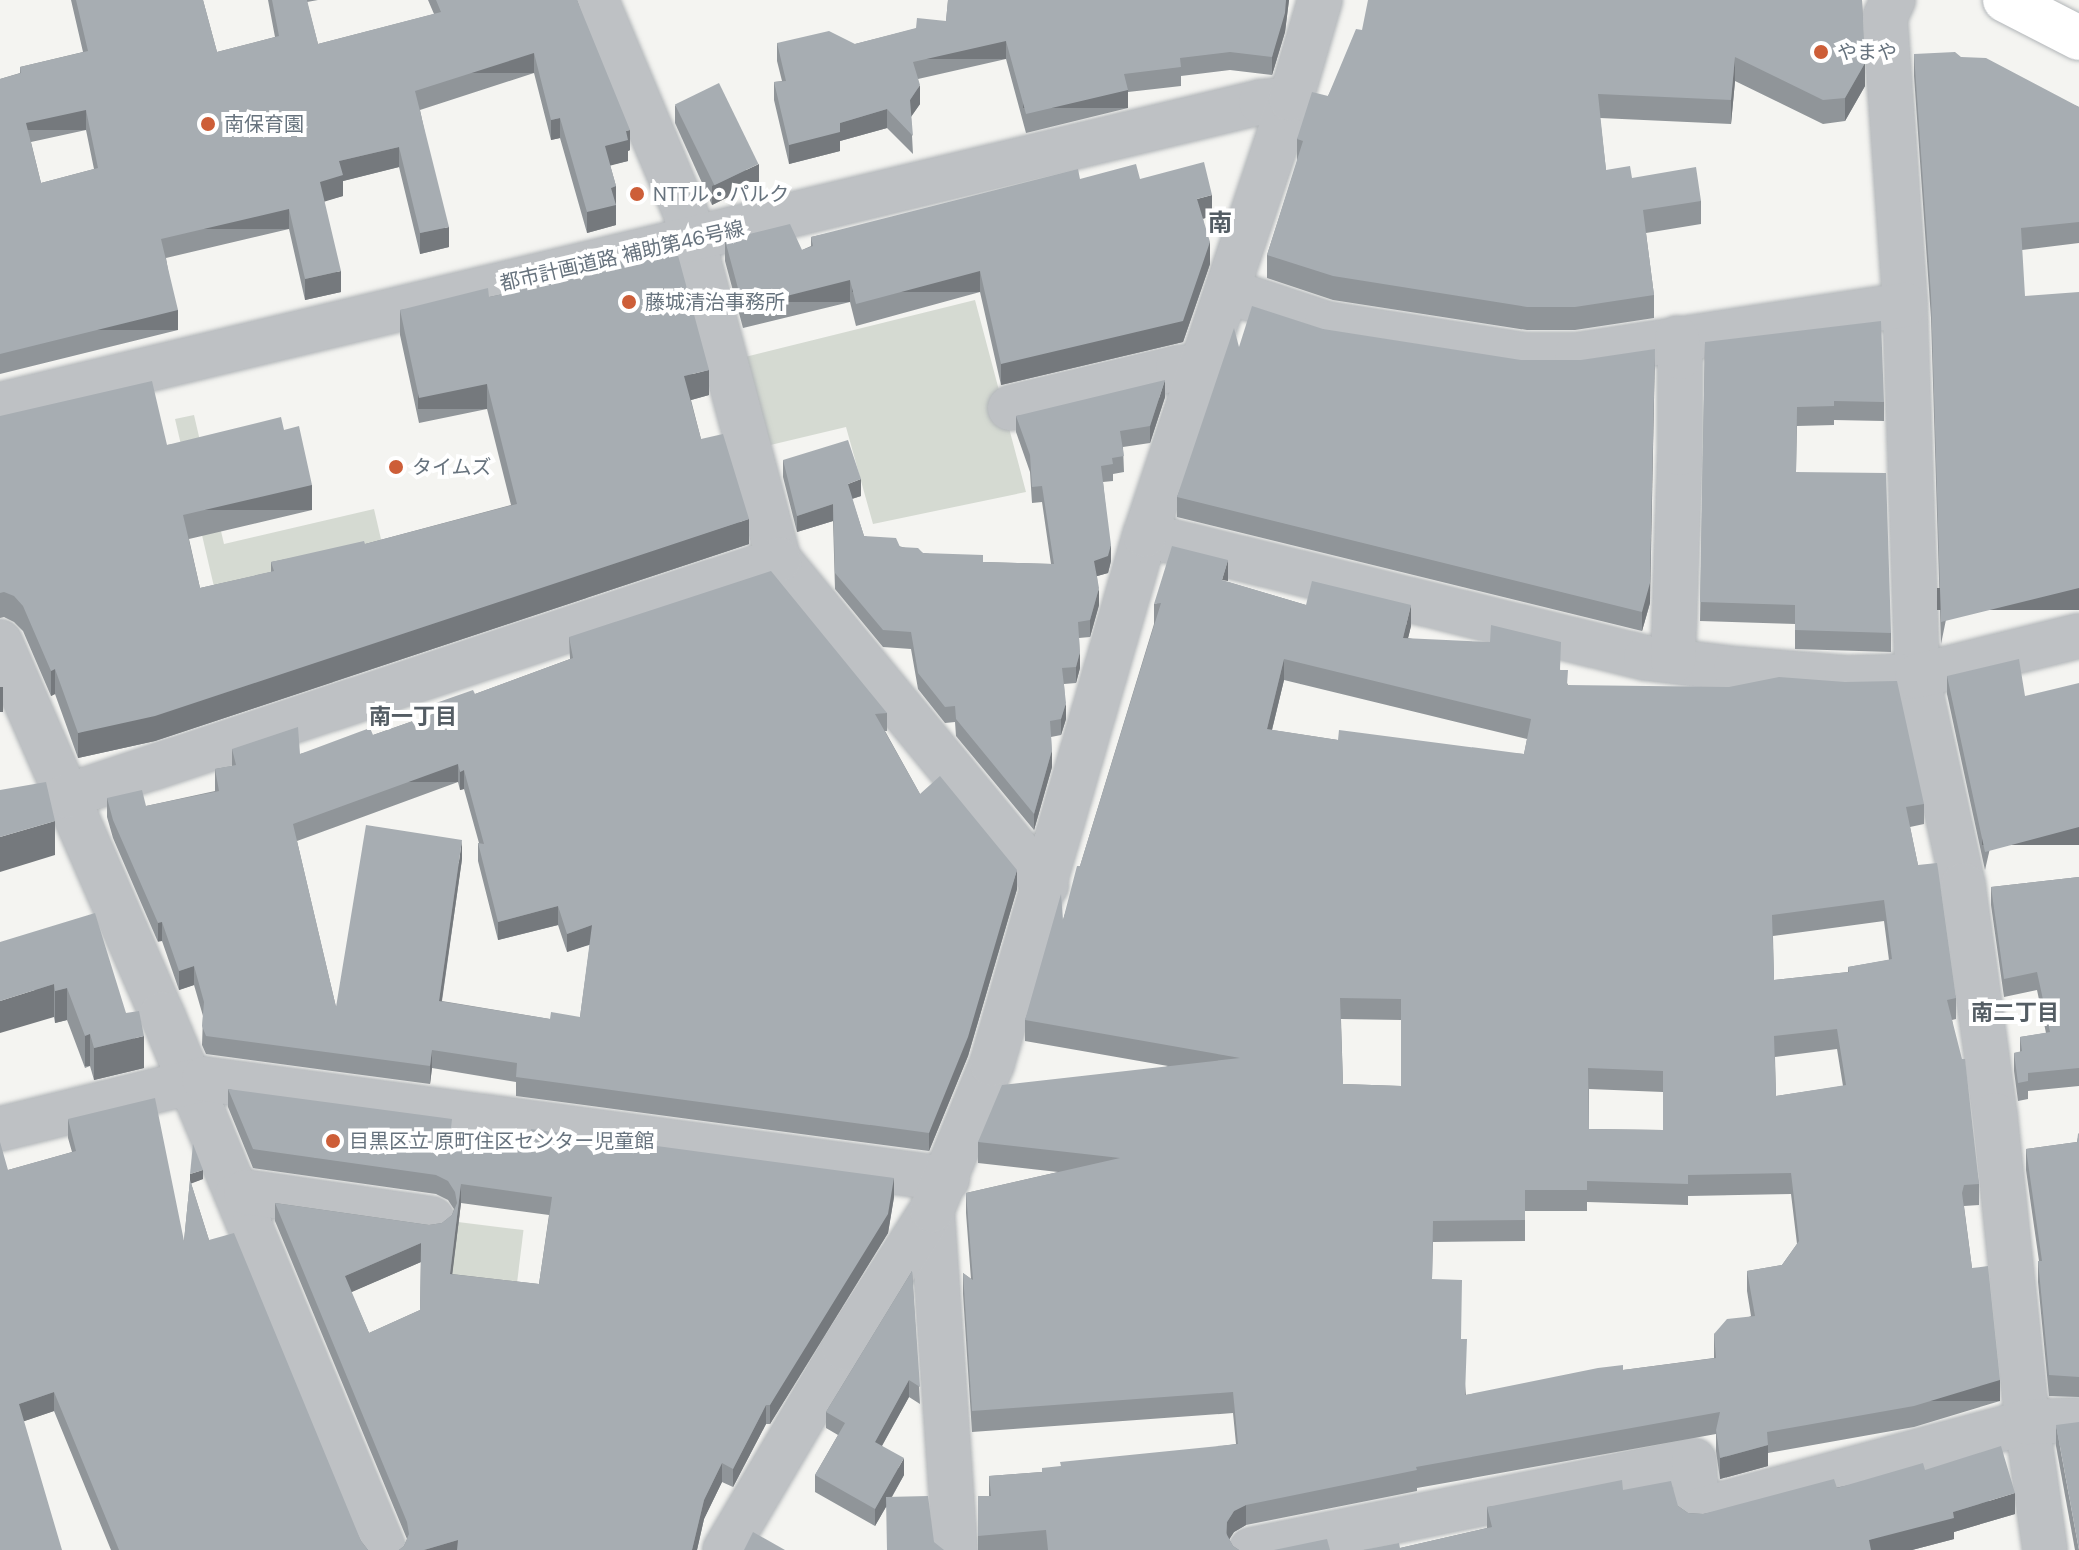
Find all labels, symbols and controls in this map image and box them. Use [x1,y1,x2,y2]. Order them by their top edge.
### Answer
place label: やまや [1837,40,1897,64]
marker: やまや [1812,43,1830,61]
place label: 南保育園 [224,112,304,136]
marker: 南保育園 [199,115,217,133]
place label: NTTル・パルク [653,182,789,206]
marker: NTTル・パルク [628,185,646,203]
district label: 南 [1208,209,1232,237]
street label: 都市計画道路 補助第46号線 [497,216,747,296]
place label: 藤城清治事務所 [645,290,785,314]
marker: 藤城清治事務所 [620,293,638,311]
place label: タイムズ [412,455,492,479]
marker: タイムズ [387,458,405,476]
district label: 南一丁目 [369,704,457,730]
district label: 南二丁目 [1971,1000,2059,1026]
place label: 目黒区立 原町住区センター児童館 [349,1129,654,1153]
marker: 目黒区立 原町住区センター児童館 [324,1132,342,1150]

